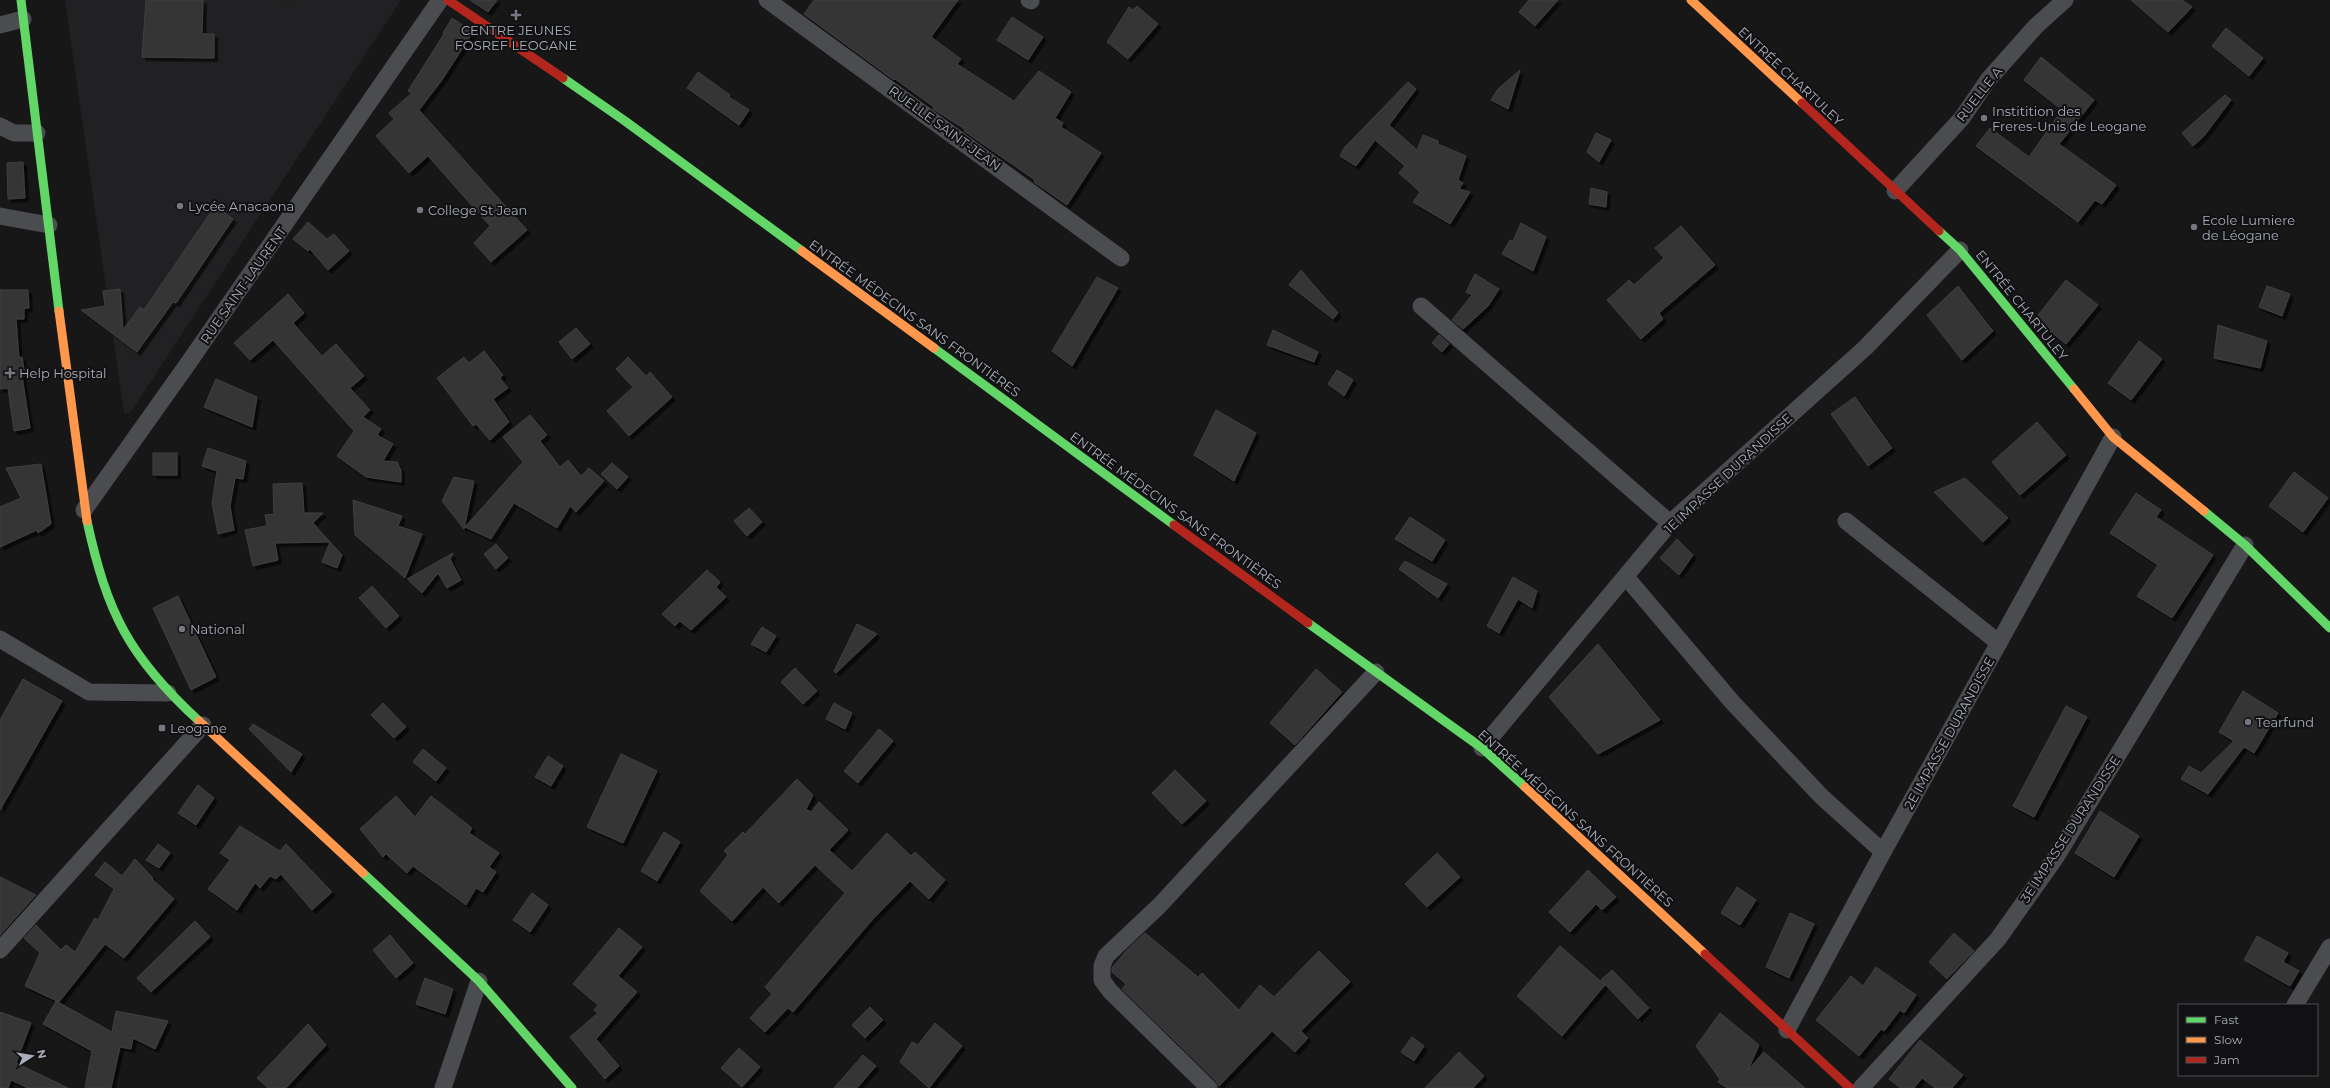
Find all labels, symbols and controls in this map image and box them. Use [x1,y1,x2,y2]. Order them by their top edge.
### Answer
marker: CENTRE JEUNES FOSREF LEOGANE [510,9,522,21]
place label: CENTRE JEUNES FOSREF LEOGANE [455,22,577,53]
street label: ENTRÉE CHARTULEY [1735,23,1847,129]
street label: RUELLE A [1953,63,2006,125]
street label: RUELLE SAINT-JEAN [886,82,1004,174]
place label: Institition des Freres-Unis de Leogane [1992,103,2147,134]
marker: Institition des Freres-Unis de Leogane [1979,113,1989,123]
place label: Lycée Anacaona [188,198,294,214]
marker: Lycée Anacaona [175,201,185,211]
place label: College St Jean [428,202,527,218]
marker: College St Jean [415,205,425,215]
place label: Ecole Lumiere de Léogane [2202,212,2295,243]
marker: Ecole Lumiere de Léogane [2189,222,2199,232]
street label: RUE SAINT-LAURENT [197,223,290,346]
street label: ENTRÉE MÉDECINS SANS FRONTIÈRES [806,236,1024,400]
street label: ENTRÉE CHARTULEY [1973,247,2072,364]
place label: Help Hospital [19,365,107,381]
marker: Help Hospital [4,367,16,379]
street label: 1E IMPASSE DURANDISSE [1661,410,1795,536]
street label: ENTRÉE MÉDECINS SANS FRONTIÈRES [1067,428,1285,592]
place label: National [190,621,245,637]
marker: National [177,624,187,634]
street label: 2E IMPASSE DURANDISSE [1900,654,1998,812]
place label: Tearfund [2256,714,2314,730]
marker: Tearfund [2243,717,2253,727]
place label: Leogane [170,720,227,736]
marker: Leogane [157,723,167,733]
street label: ENTRÉE MÉDECINS SANS FRONTIÈRES [1475,726,1677,910]
street label: 3E IMPASSE DURANDISSE [2017,753,2123,905]
legend [2178,1004,2318,1076]
text: Fast [2214,1012,2239,1027]
text: Slow [2214,1032,2243,1047]
north arrow [12,1036,52,1076]
text: N [34,1048,50,1060]
text: Jam [2213,1052,2240,1067]

